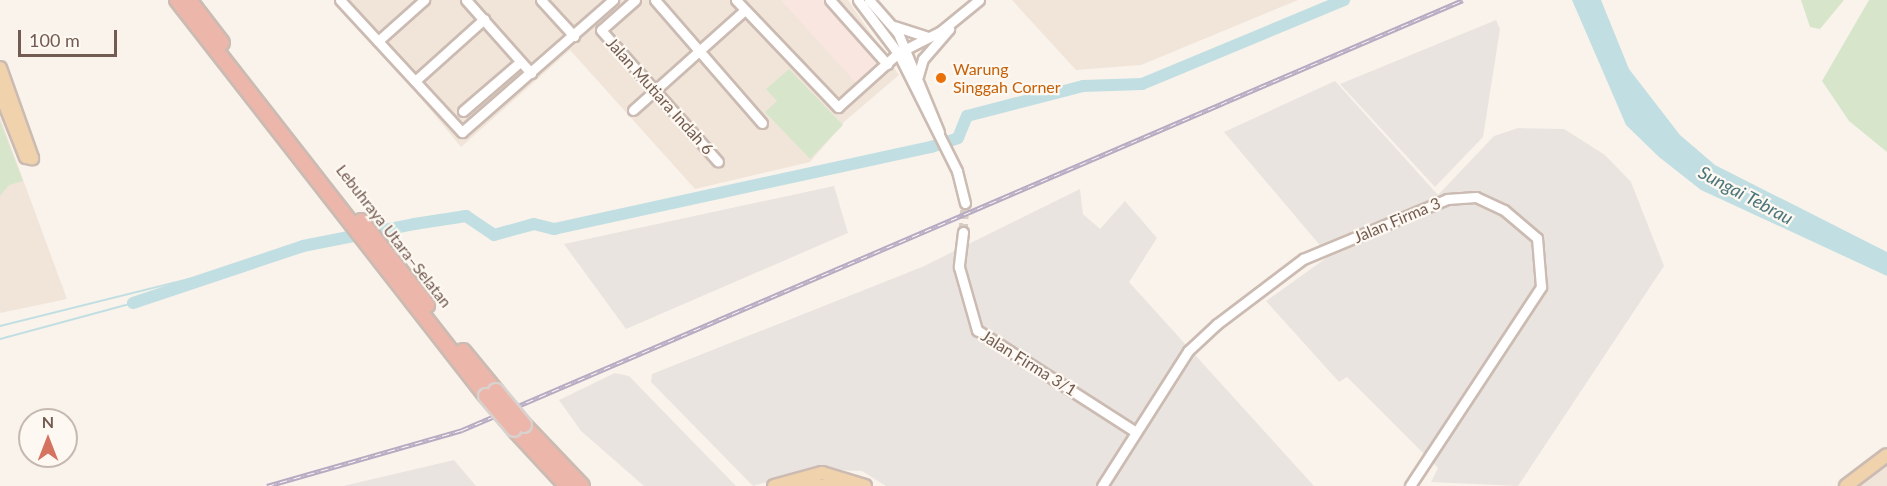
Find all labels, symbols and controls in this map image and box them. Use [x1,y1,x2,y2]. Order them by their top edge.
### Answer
scale bar [21,18,120,56]
text: 100 m [29,29,80,51]
street label: Jalan Mutiara Indah 6 [602,34,718,158]
place label: Warung Singgah Corner [953,59,1061,97]
marker: Warung Singgah Corner [934,71,948,85]
street label: Lebuhraya Utara–Selatan [332,161,456,311]
water label: Sungai Tebrau [1695,161,1797,229]
street label: Jalan Firma 3 [1351,193,1443,247]
street label: Jalan Firma 3/1 [978,326,1080,400]
north arrow [18,408,78,468]
text: N [42,412,54,431]

